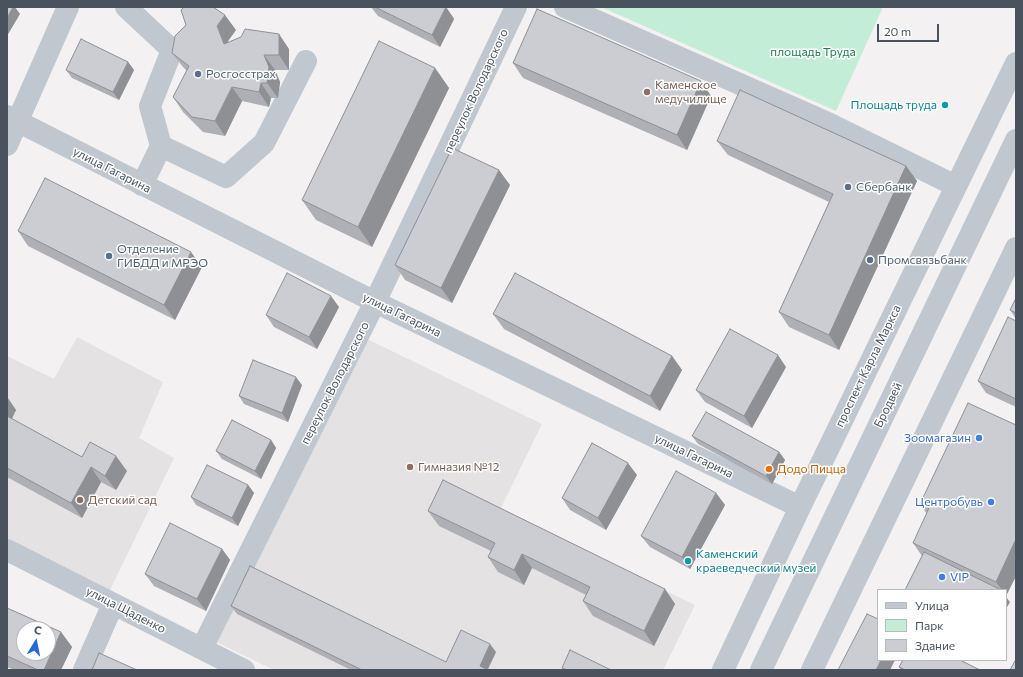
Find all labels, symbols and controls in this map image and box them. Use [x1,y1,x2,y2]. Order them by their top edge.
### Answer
scale bar [879,16,941,42]
text: 20 m [884,24,911,38]
street label: переулок Володарского [441,26,511,156]
park label: площадь Труда [770,45,856,59]
place label: Росгосстрах [206,67,276,81]
marker: Росгосстрах [193,69,203,79]
place label: Каменское медучилище [655,78,727,106]
marker: Каменское медучилище [642,87,652,97]
place label: Площадь труда [851,98,937,112]
marker: Площадь труда [940,100,950,110]
street label: улица Гагарина [71,144,153,196]
place label: Сбербанк [856,180,912,194]
marker: Сбербанк [843,182,853,192]
place label: Отделение ГИБДД и МРЭО [117,242,208,270]
marker: Отделение ГИБДД и МРЭО [104,251,114,261]
place label: Промсвязьбанк [878,253,967,267]
marker: Промсвязьбанк [865,255,875,265]
street label: улица Гагарина [360,290,444,340]
street label: проспект Карла Маркса [832,303,904,429]
street label: переулок Володарского [298,319,372,447]
street label: Бродвей [871,380,905,430]
street label: улица Гагарина [652,431,736,481]
place label: Зоомагазин [904,431,971,445]
marker: Зоомагазин [974,433,984,443]
place label: Гимназия №12 [418,460,499,474]
marker: Гимназия №12 [405,462,415,472]
place label: Додо Пицца [777,462,846,476]
marker: Додо Пицца [764,464,774,474]
place label: Детский сад [88,493,157,507]
marker: Детский сад [75,495,85,505]
place label: Центробувь [915,495,983,509]
marker: Центробувь [986,497,996,507]
place label: Каменский краеведческий музей [696,547,816,575]
marker: Каменский краеведческий музей [683,556,693,566]
place label: VIP [950,570,969,584]
marker: VIP [937,572,947,582]
street label: улица Щаденко [84,584,168,636]
legend [877,589,1007,661]
text: Улица [915,598,949,612]
text: Парк [915,618,944,632]
north arrow [16,621,56,661]
text: С [33,623,43,637]
text: Здание [915,638,955,652]

